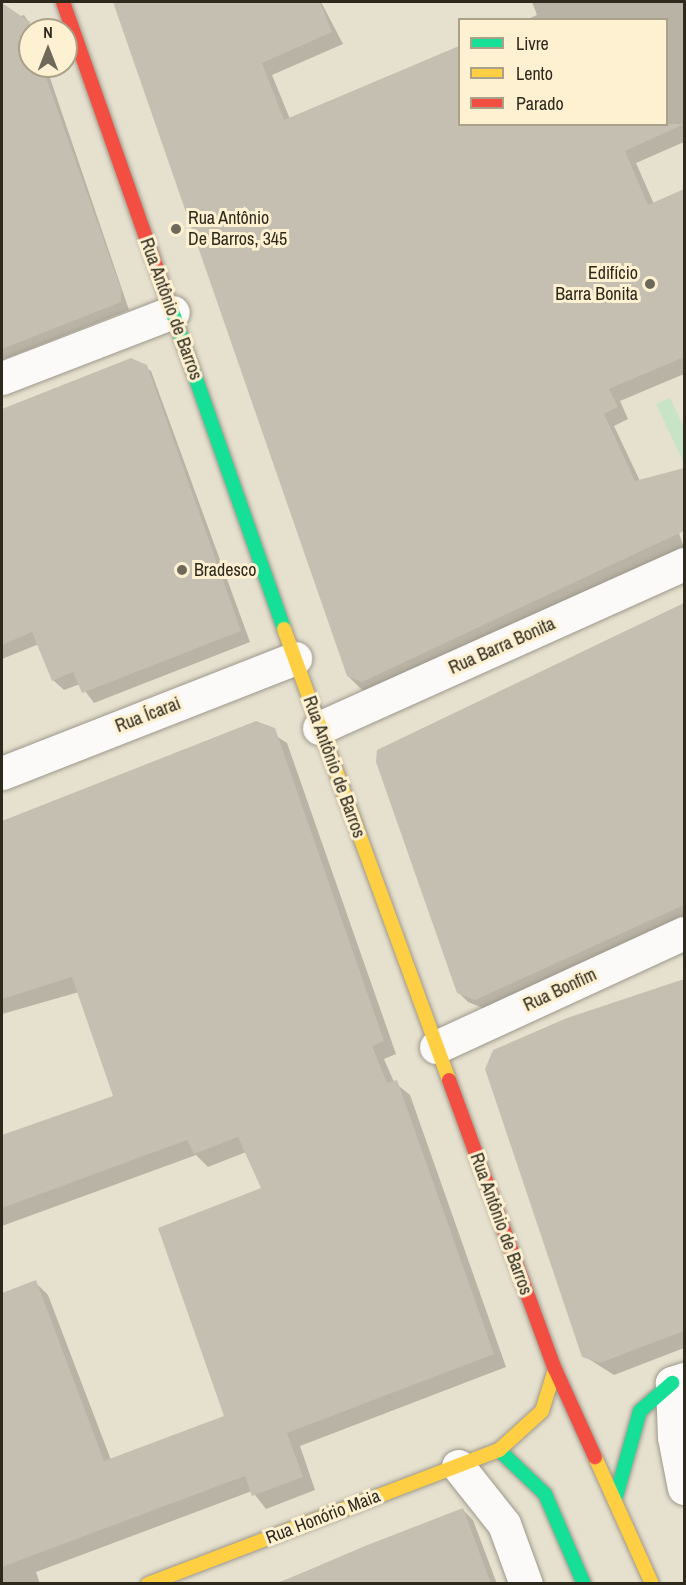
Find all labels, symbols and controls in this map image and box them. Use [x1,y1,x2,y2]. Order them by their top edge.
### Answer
north arrow [18,18,78,78]
legend [458,18,668,126]
text: N [43,21,53,43]
text: Livre [516,31,549,56]
text: Lento [516,61,553,86]
text: Parado [516,91,564,116]
place label: Rua Antônio De Barros, 345 [188,208,287,250]
marker: Rua Antônio De Barros, 345 [169,222,183,236]
street label: Rua Antônio de Barros [135,235,207,383]
place label: Edifício Barra Bonita [555,263,638,306]
marker: Edifício Barra Bonita [643,277,657,291]
place label: Bradesco [194,559,256,581]
marker: Bradesco [175,563,189,577]
street label: Rua Barra Bonita [446,613,558,679]
street label: Rua Ícarai [112,693,184,737]
street label: Rua Antônio de Barros [298,693,370,841]
street label: Rua Bonfim [520,964,600,1016]
street label: Rua Antônio de Barros [465,1150,537,1298]
street label: Rua Honório Maia [263,1485,383,1549]

